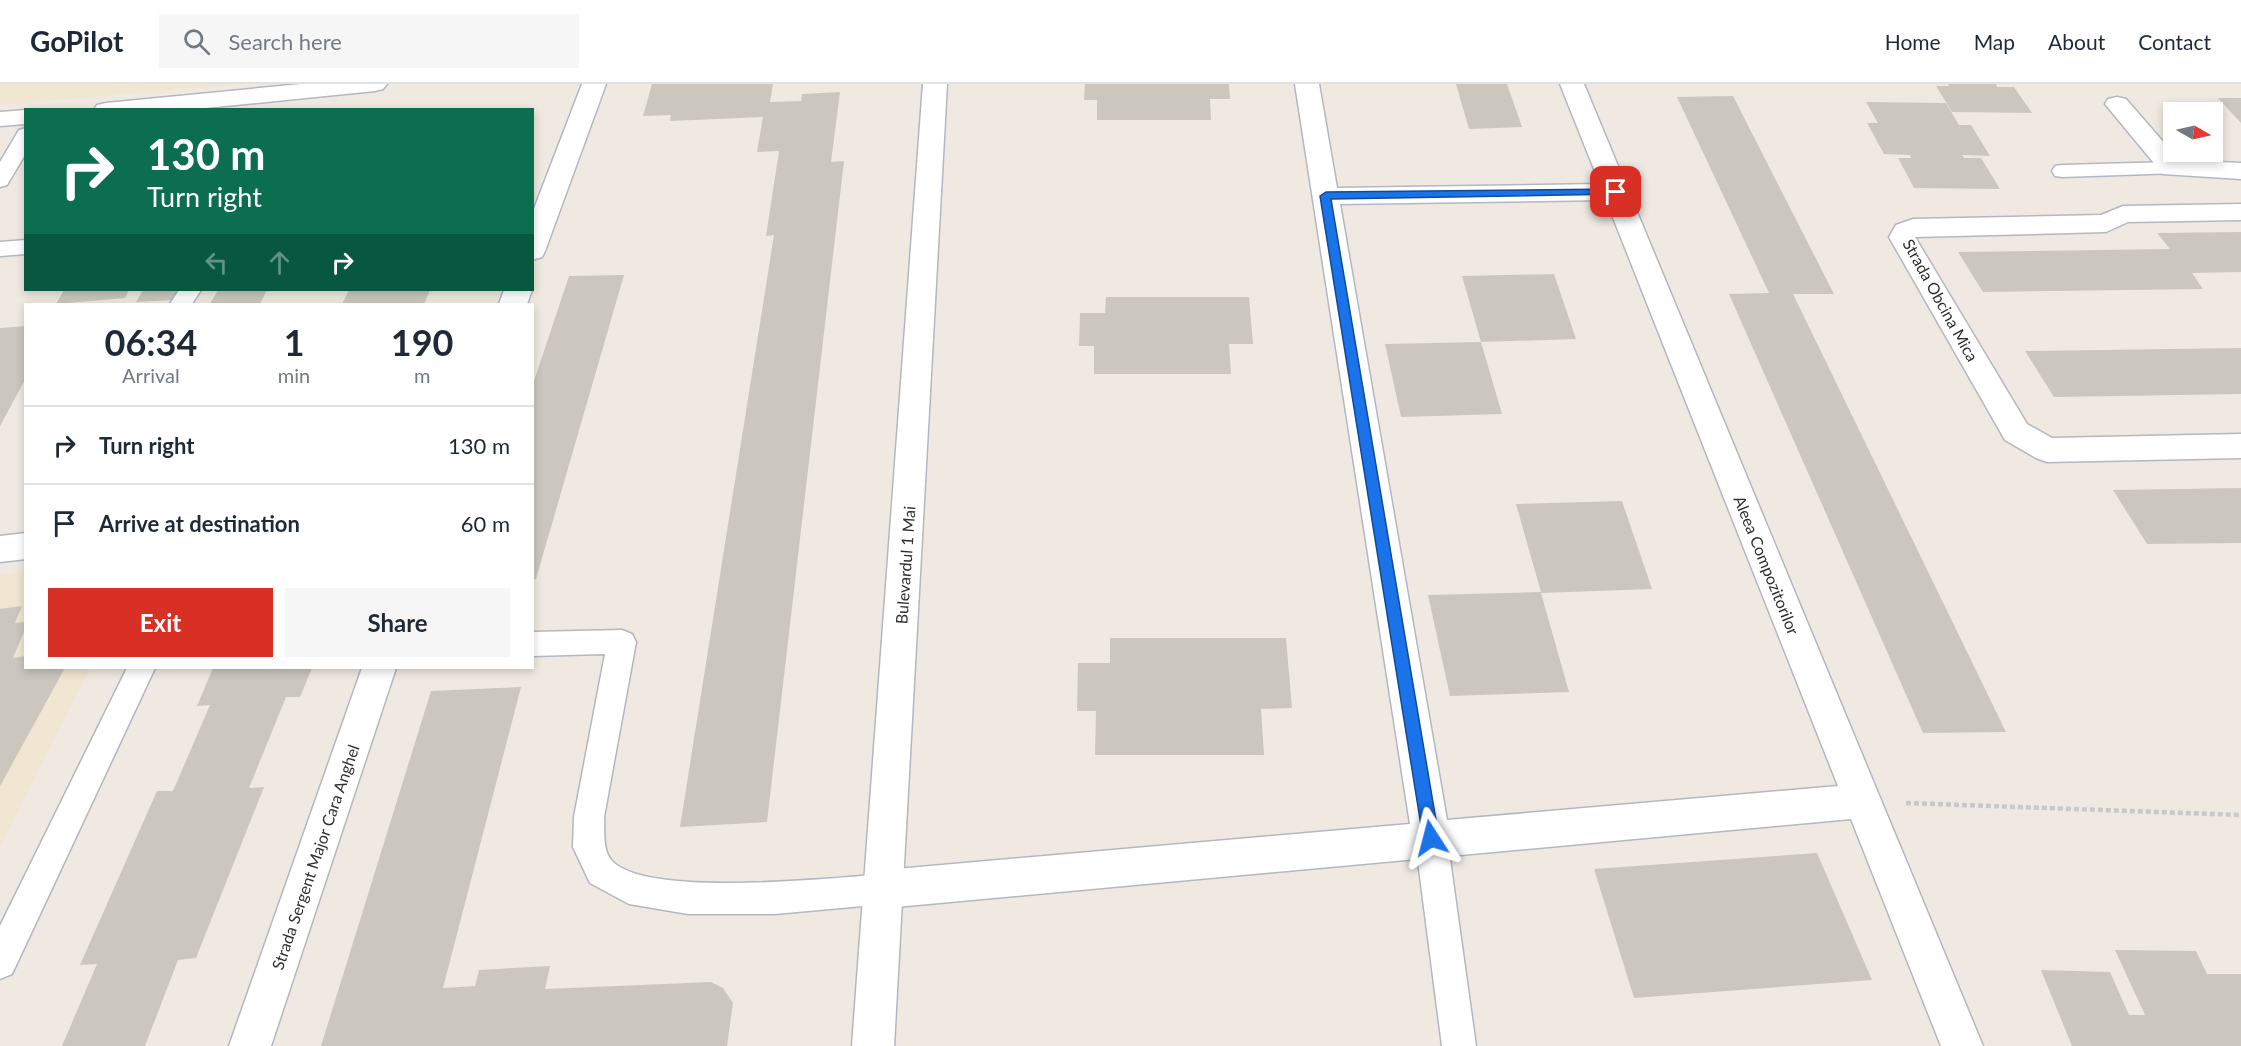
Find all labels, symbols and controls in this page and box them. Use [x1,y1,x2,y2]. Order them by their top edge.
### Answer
search box [159,14,579,68]
text: GoPilot [30,24,123,58]
icon: search [180,25,213,58]
text: Search here [228,28,342,55]
text: Home [1885,29,1941,54]
text: Map [1974,29,2015,54]
text: About [2048,29,2105,54]
text: Contact [2138,29,2211,54]
north arrow [2163,102,2223,162]
map controls [2163,102,2223,162]
text: 130 m [147,129,265,179]
icon: right [48,132,126,210]
pin [1590,166,1641,217]
icon: arrive [1599,175,1632,208]
text: Turn right [147,180,262,213]
street label: Strada Obcina Mica [1899,236,1983,364]
icon: left [200,246,233,279]
icon: ahead [263,246,296,279]
icon: right [326,246,359,279]
text: 06:34 [105,320,197,364]
text: 1 [284,320,305,364]
text: 190 [391,320,453,364]
text: Arrival [122,363,180,387]
text: min [278,363,310,387]
text: m [414,363,430,387]
icon: right [48,429,81,462]
text: Turn right [99,432,194,459]
text: 130 m [448,432,510,459]
street label: Aleea Compozitorilor [1730,493,1804,637]
street label: Bulevardul 1 Mai [891,505,919,625]
icon: arrive [48,507,81,540]
text: Arrive at destination [99,510,300,537]
text: 60 m [461,510,510,537]
button: Exit [48,588,273,657]
button: Share [285,588,510,657]
street label: Strada Sergent Major Cara Anghel [267,742,363,972]
position arrow [1399,806,1463,870]

